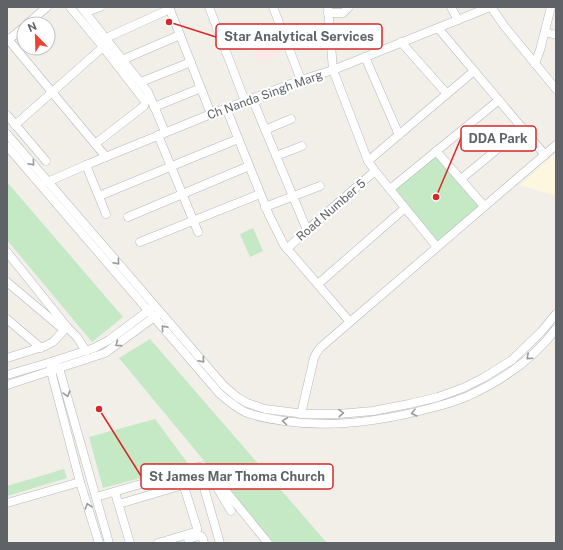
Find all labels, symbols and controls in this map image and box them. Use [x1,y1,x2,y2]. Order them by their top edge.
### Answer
north arrow [16,16,56,56]
text: N [26,20,38,34]
callout: Star Analytical Services [216,24,382,49]
text: Star Analytical Services [224,29,374,44]
street label: Ch Nanda Singh Marg [205,68,325,122]
callout: DDA Park [461,126,536,151]
text: DDA Park [468,131,528,146]
one-way arrow [28,159,35,166]
street label: Road Number 5 [294,176,369,244]
one-way arrow [113,257,120,264]
one-way arrow [161,326,168,333]
one-way arrow [116,339,123,346]
one-way arrow [526,352,534,359]
one-way arrow [198,356,205,363]
one-way arrow [62,391,71,398]
one-way arrow [410,408,417,416]
one-way arrow [338,409,344,418]
one-way arrow [282,417,288,426]
callout: St James Mar Thoma Church [141,464,333,489]
text: St James Mar Thoma Church [149,469,325,484]
one-way arrow [84,502,92,509]

